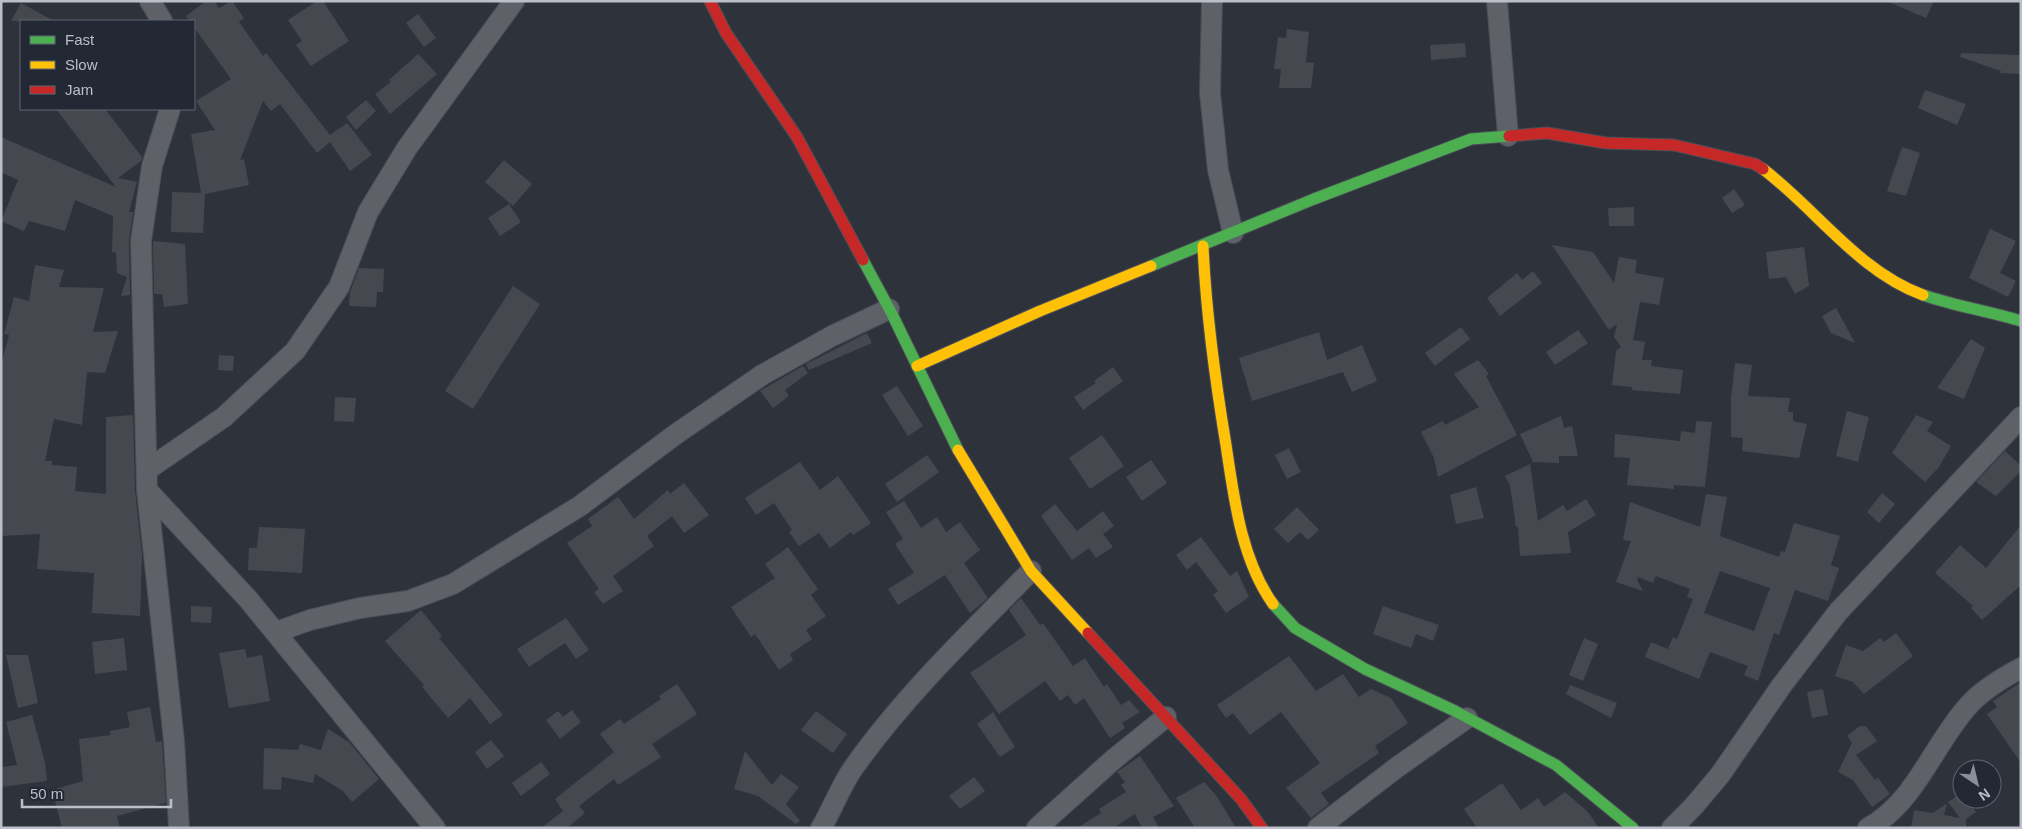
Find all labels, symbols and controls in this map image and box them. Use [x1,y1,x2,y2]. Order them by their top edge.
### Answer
legend [20,20,195,110]
text: Fast [65,31,95,48]
text: Slow [65,56,98,73]
text: Jam [65,81,93,98]
north arrow [1952,759,2002,809]
scale bar [22,776,171,808]
text: 50 m [30,785,63,802]
text: N [1976,785,1993,804]

